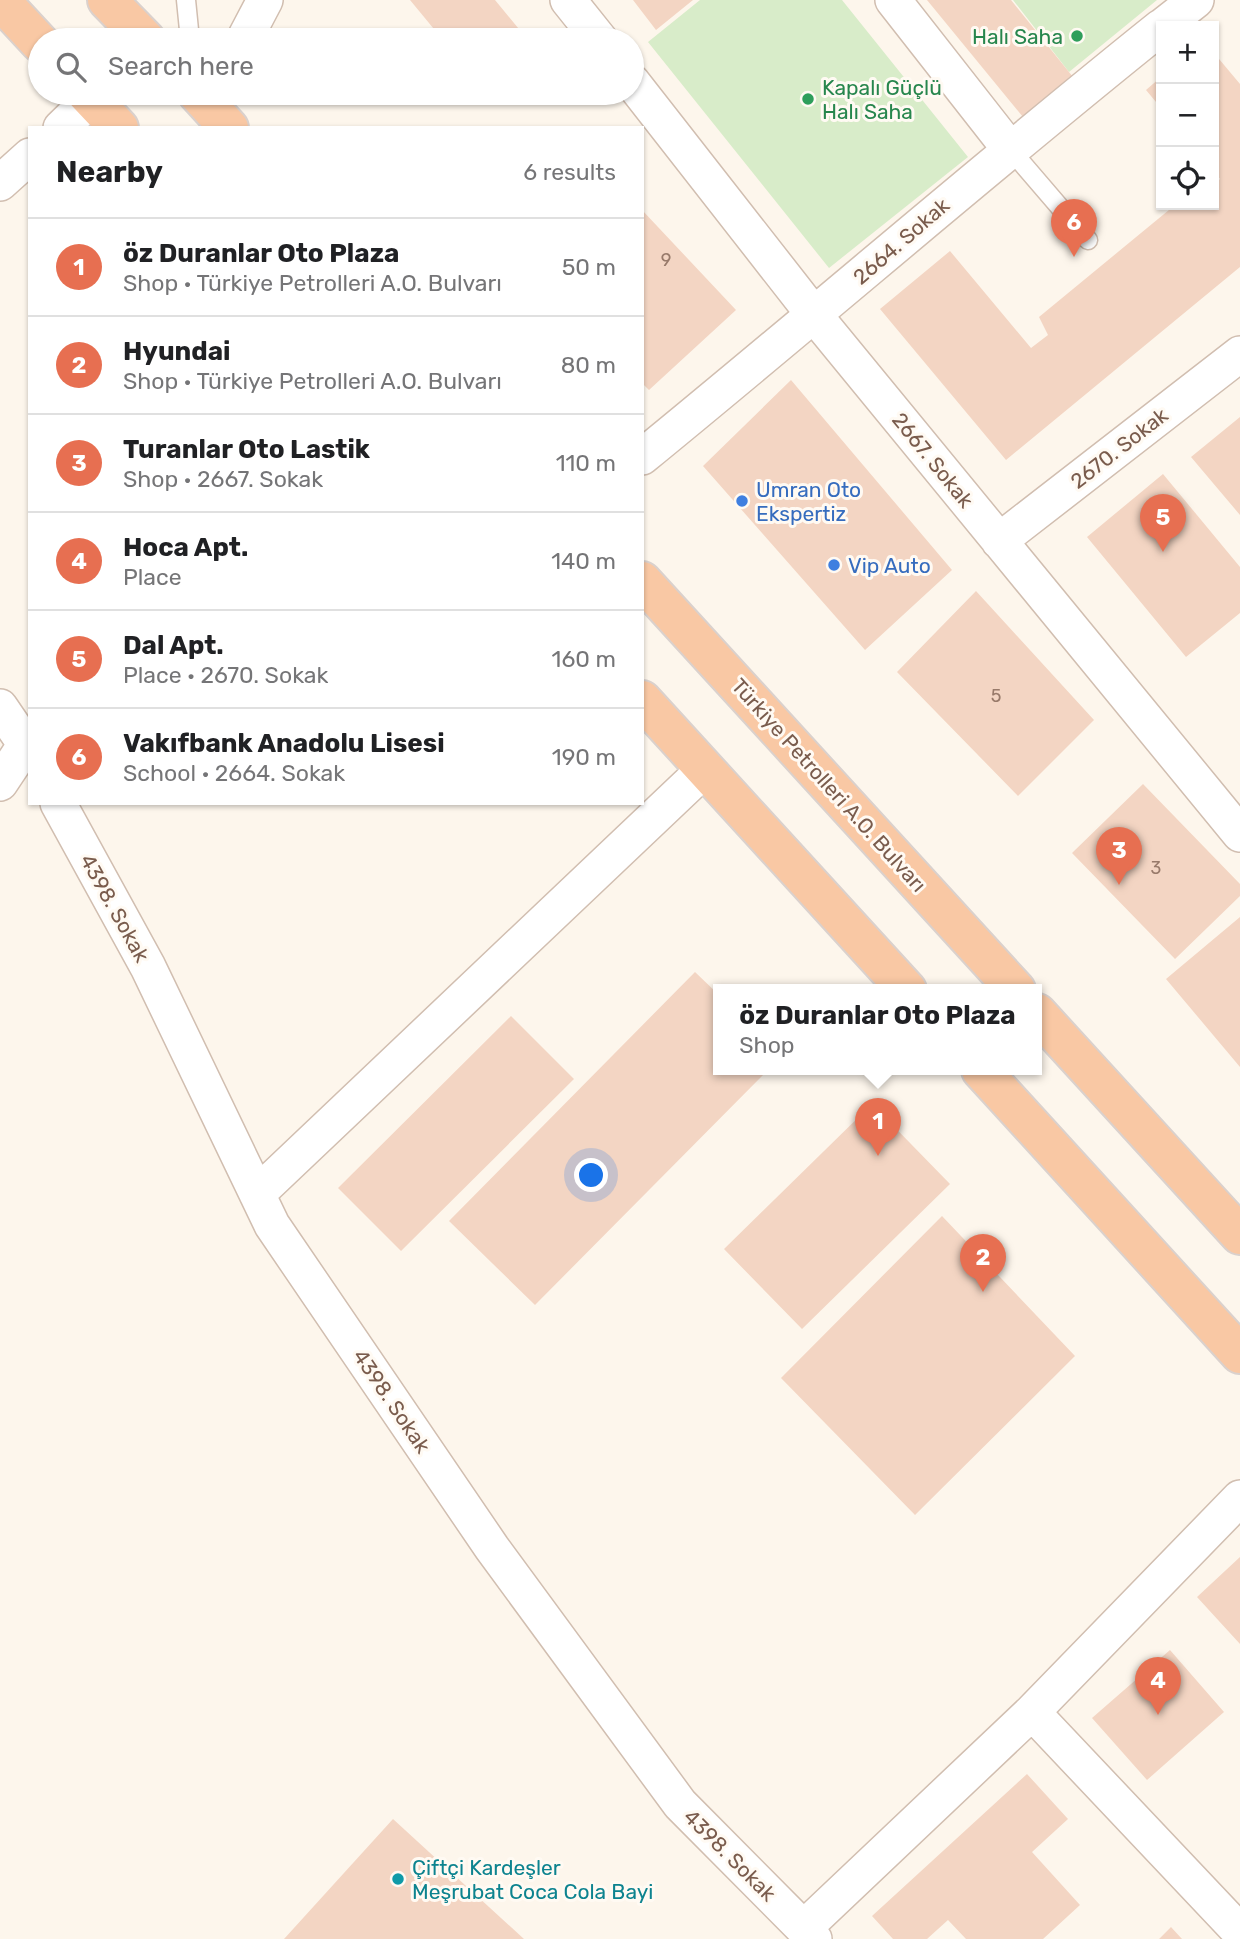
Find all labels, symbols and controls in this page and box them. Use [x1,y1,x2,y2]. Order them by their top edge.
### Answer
map controls [1156,21,1219,210]
button: + [1156,21,1219,84]
place label: Halı Saha [972,24,1063,49]
search box [28,28,644,105]
marker: Halı Saha [1069,28,1085,44]
icon: search [52,48,90,86]
text: Search here [108,51,254,82]
place label: Kapalı Güçlü Halı Saha [822,75,942,124]
button: − [1156,84,1219,147]
marker: Kapalı Güçlü Halı Saha [800,91,816,107]
button: locate [1156,147,1219,210]
text: Nearby [56,154,163,190]
text: 6 results [523,158,616,186]
street label: 2664. Sokak [848,192,954,289]
pin: 6 [1051,199,1097,257]
text: öz Duranlar Oto Plaza [123,238,399,269]
house number: 9 [661,249,671,271]
text: 1 [73,253,85,281]
text: 50 m [562,253,616,281]
text: Shop · Türkiye Petrolleri A.O. Bulvarı [123,269,502,297]
text: Hyundai [123,336,230,367]
text: 2 [72,351,86,379]
text: 80 m [561,351,616,379]
text: Shop · Türkiye Petrolleri A.O. Bulvarı [123,367,502,395]
street label: 2670. Sokak [1065,402,1173,494]
street label: 2667. Sokak [887,407,979,513]
text: Turanlar Oto Lastik [123,434,370,465]
text: 3 [71,449,87,477]
text: 110 m [556,449,616,477]
text: Shop · 2667. Sokak [123,465,323,493]
place label: Umran Oto Ekspertiz [756,477,861,526]
marker: Umran Oto Ekspertiz [734,493,750,509]
pin: 5 [1140,494,1186,552]
text: Hoca Apt. [123,532,248,563]
text: 4 [71,547,87,575]
text: 140 m [551,547,616,575]
place label: Vip Auto [848,553,931,578]
marker: Vip Auto [826,557,842,573]
text: Place [123,563,182,591]
text: Dal Apt. [123,630,224,661]
text: 5 [72,645,86,673]
text: 160 m [552,645,616,673]
text: Place · 2670. Sokak [123,661,328,689]
street label: Türkiye Petrolleri A.O. Bulvarı [726,673,932,897]
house number: 5 [991,685,1001,707]
text: Vakıfbank Anadolu Lisesi [123,728,445,759]
text: 6 [72,743,86,771]
text: 190 m [552,743,616,771]
text: School · 2664. Sokak [123,759,345,787]
pin: 3 [1096,827,1142,885]
street label: 4398. Sokak [75,850,155,967]
house number: 3 [1151,857,1161,879]
popup [713,984,1042,1075]
text: öz Duranlar Oto Plaza [739,1000,1016,1031]
text: Shop [739,1031,795,1059]
pin: 1 [855,1098,901,1156]
your location [574,1158,608,1192]
pin: 2 [960,1234,1006,1292]
street label: 4398. Sokak [348,1344,436,1458]
pin: 4 [1135,1657,1181,1715]
street label: 4398. Sokak [679,1804,781,1906]
place label: Çiftçi Kardeşler Meşrubat Coca Cola Bayi [412,1855,653,1904]
marker: Çiftçi Kardeşler Meşrubat Coca Cola Bayi [390,1871,406,1887]

